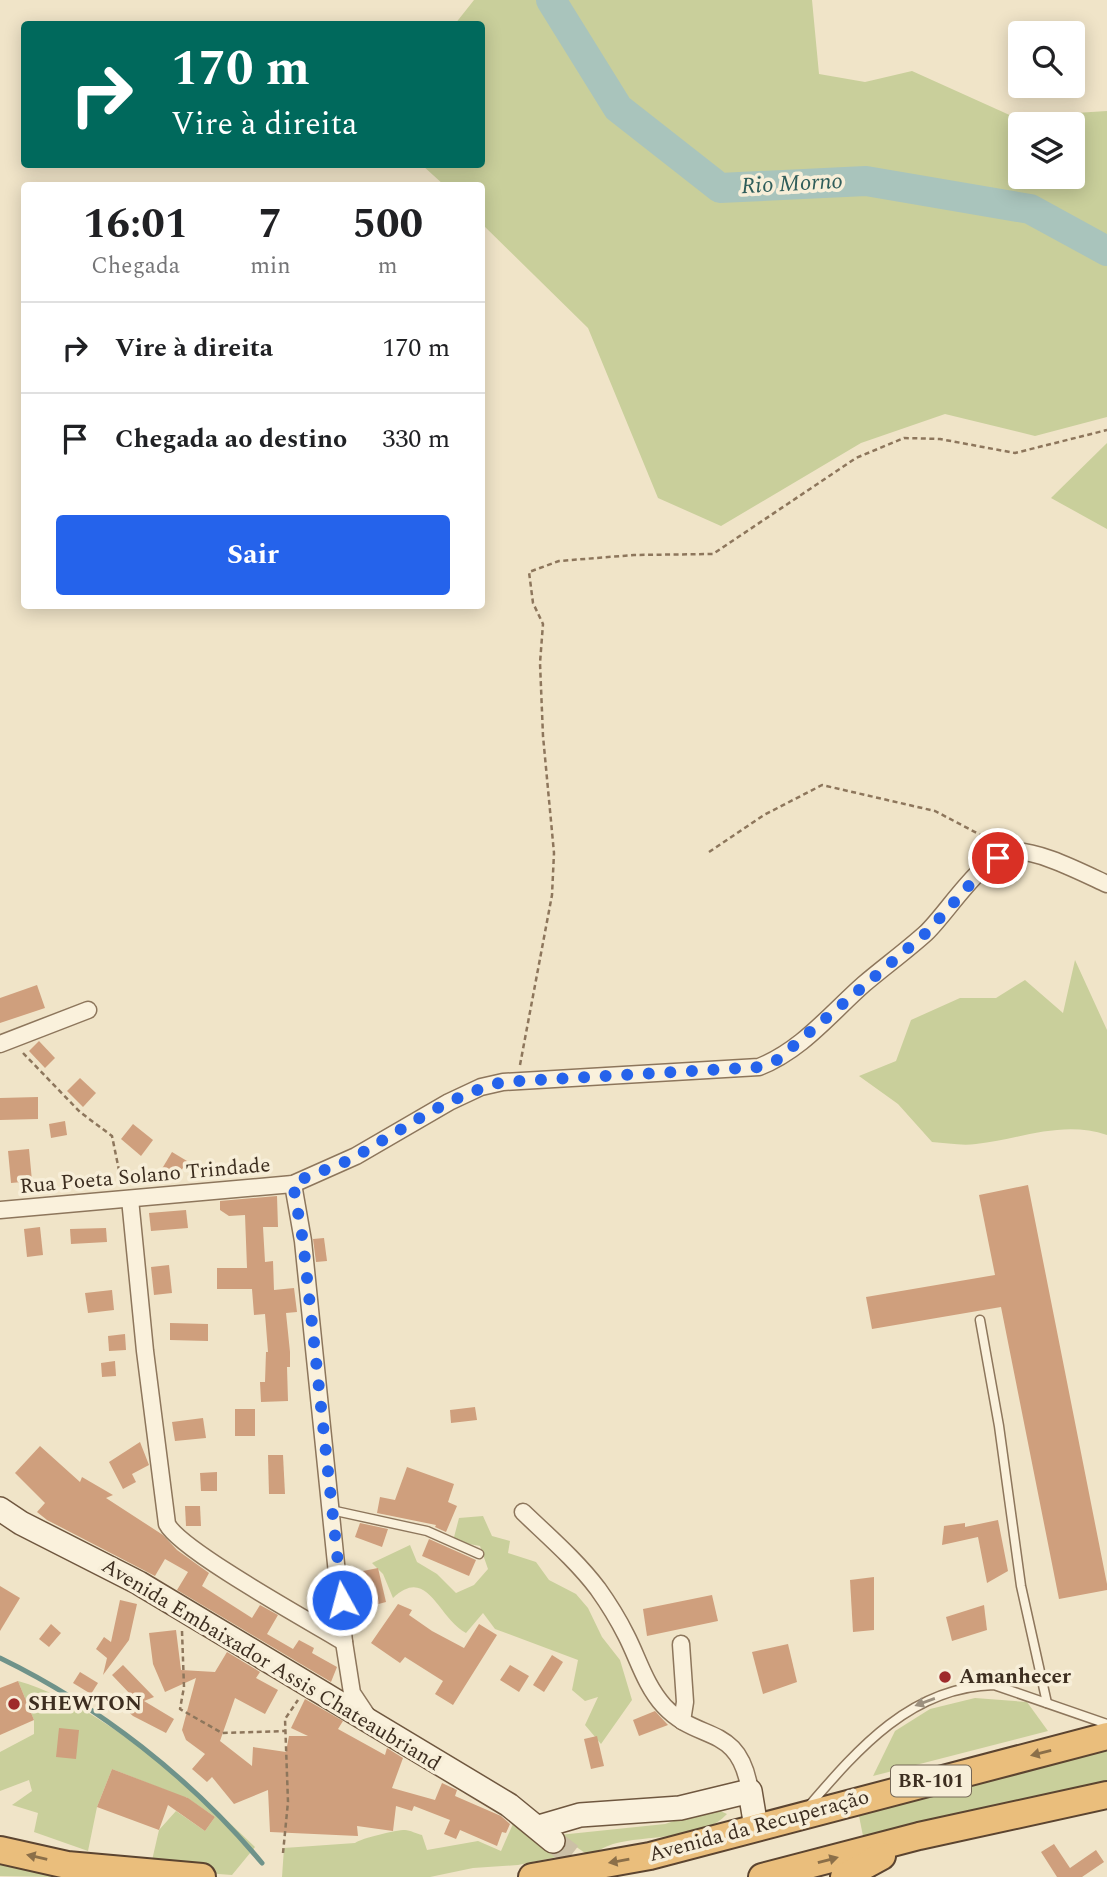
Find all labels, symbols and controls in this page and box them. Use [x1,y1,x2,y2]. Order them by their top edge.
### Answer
map controls [1008,21,1085,189]
button: search [1008,21,1085,98]
text: 170 m [171,32,310,107]
icon: right [56,49,147,140]
text: Vire à direita [171,100,358,149]
button: layers [1008,112,1085,189]
water label: Rio Morno [740,164,844,204]
text: 16:01 [83,193,188,256]
text: 7 [259,193,282,256]
text: 500 [352,193,423,256]
text: Chegada [91,249,180,284]
text: min [250,249,291,284]
text: m [378,249,398,284]
text: Vire à direita [115,328,273,368]
text: 170 m [382,328,450,368]
icon: right [56,329,94,367]
text: Chegada ao destino [115,419,347,459]
text: 330 m [382,419,450,459]
icon: arrive [56,420,94,458]
button: Sair [56,515,450,595]
pin [968,828,1028,888]
icon: arrive [979,839,1017,877]
street label: Rua Poeta Solano Trindade [18,1149,272,1203]
street label: Avenida Embaixador Assis Chateaubriand [95,1551,447,1779]
position arrow [305,1563,379,1637]
place label: Amanhecer [959,1661,1071,1693]
marker: Amanhecer [937,1669,953,1685]
place label: SHEWTON [28,1688,142,1720]
marker: SHEWTON [6,1696,22,1712]
one-way arrow [915,1697,936,1708]
one-way arrow [1030,1748,1052,1759]
road number: BR-101 [891,1765,971,1796]
street label: Avenida da Recuperação [645,1781,873,1871]
one-way arrow [26,1851,48,1862]
one-way arrow [818,1854,839,1864]
one-way arrow [608,1856,630,1867]

